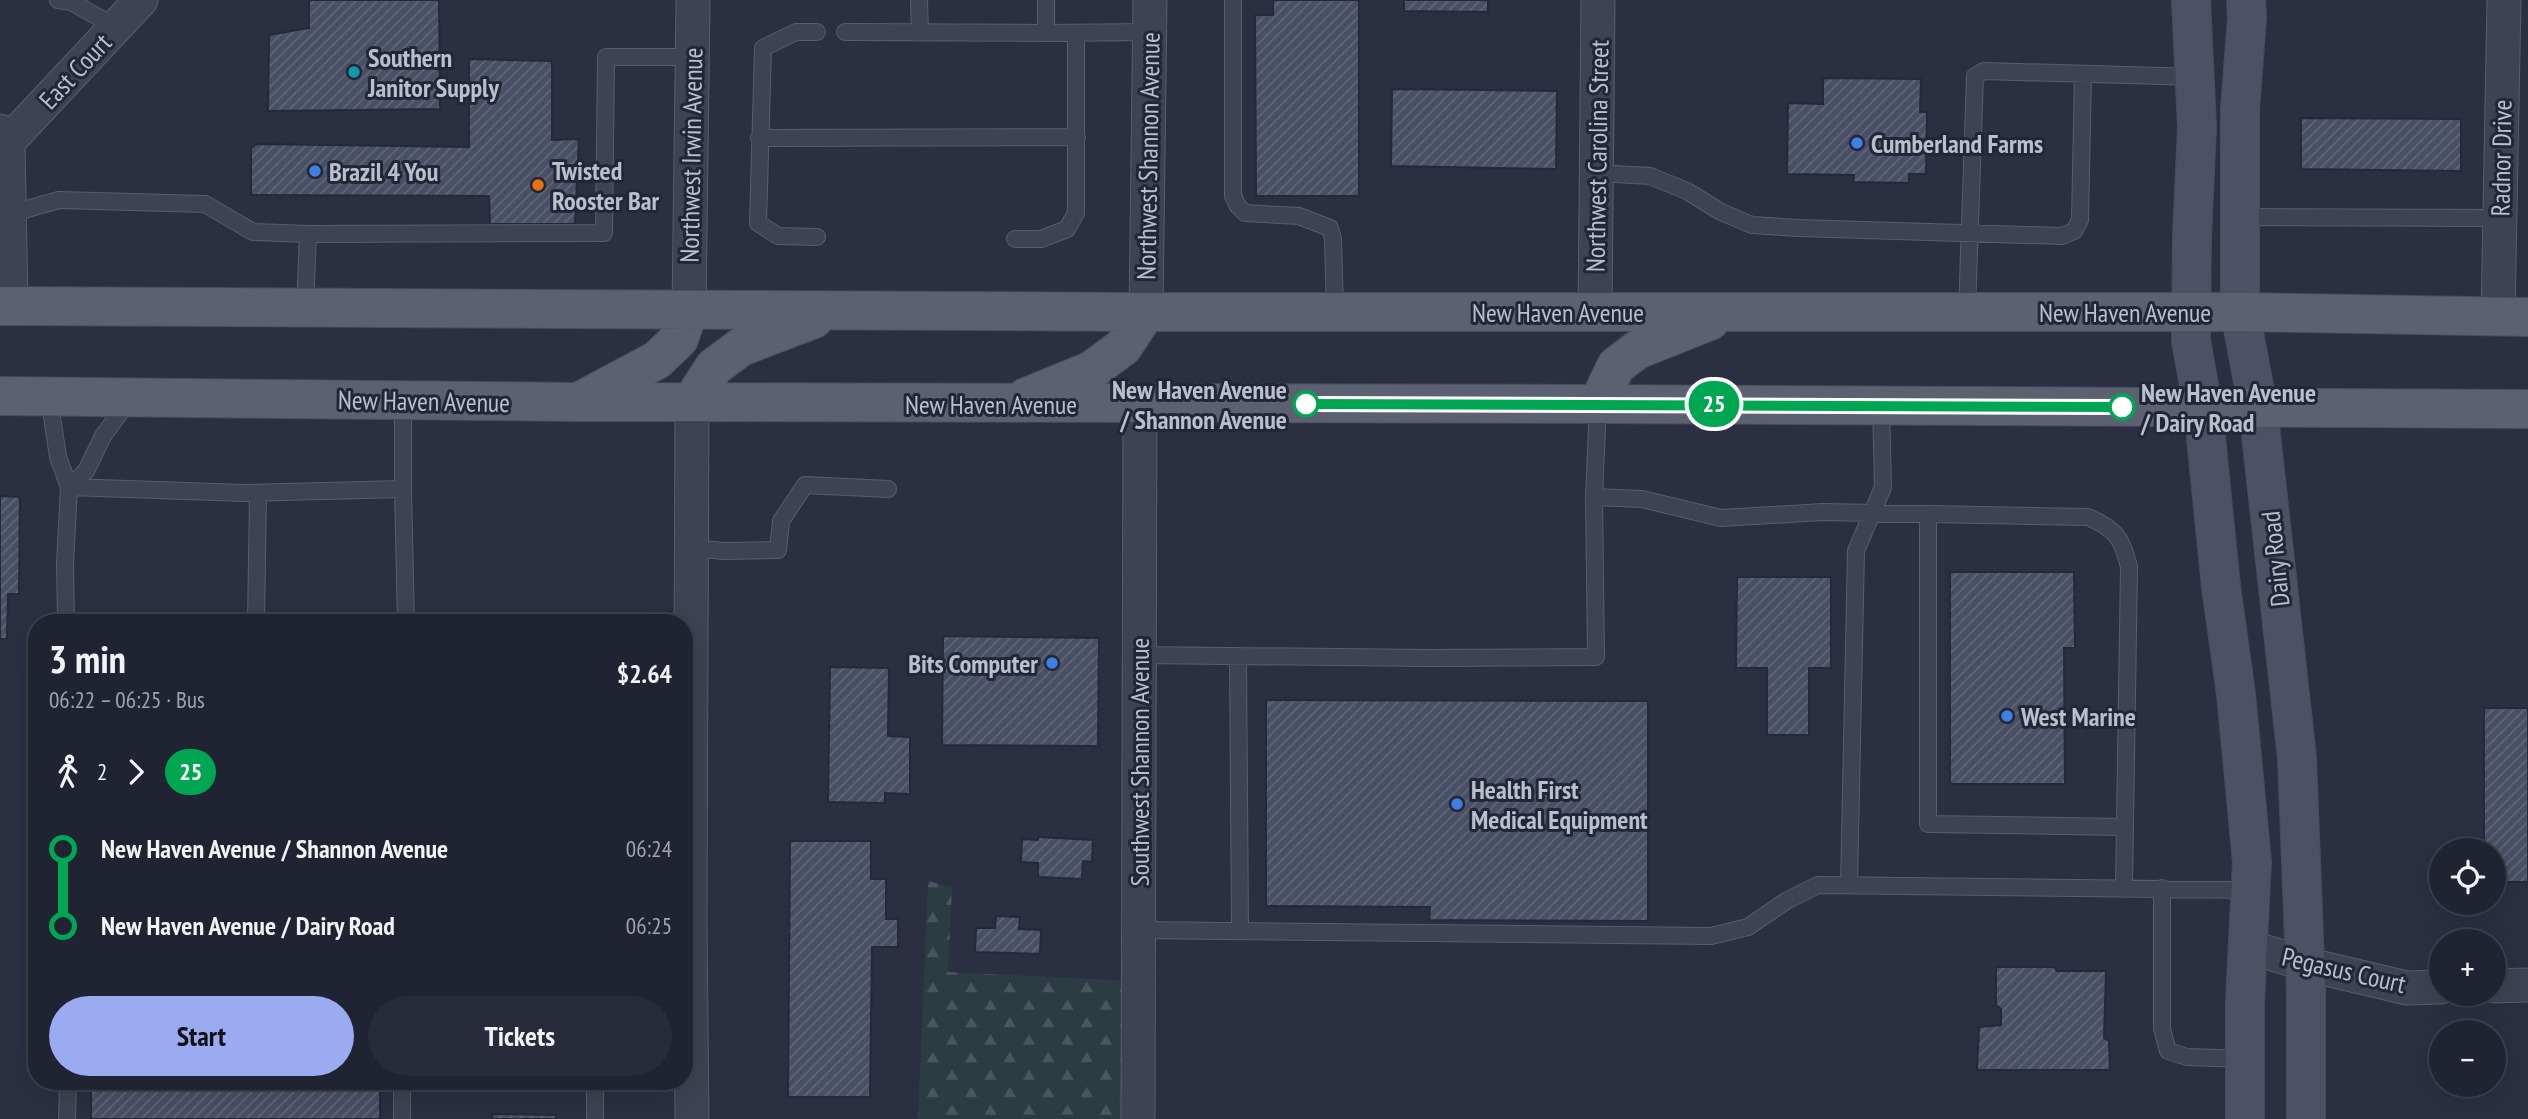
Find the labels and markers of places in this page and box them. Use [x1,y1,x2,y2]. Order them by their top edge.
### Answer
place label: Southern Janitor Supply [367,41,499,104]
marker: Southern Janitor Supply [346,64,362,80]
place label: Cumberland Farms [1871,127,2043,160]
marker: Cumberland Farms [1849,135,1865,151]
place label: Twisted Rooster Bar [552,154,659,217]
place label: Brazil 4 You [329,155,438,188]
marker: Brazil 4 You [307,163,323,179]
marker: Twisted Rooster Bar [530,177,546,193]
place label: New Haven Avenue / Shannon Avenue [1112,373,1287,436]
place label: New Haven Avenue / Dairy Road [2140,376,2316,439]
marker: New Haven Avenue / Shannon Avenue [1293,391,1319,417]
marker: New Haven Avenue / Dairy Road [2109,394,2135,420]
place label: Bits Computer [908,647,1038,680]
marker: Bits Computer [1044,655,1060,671]
place label: West Marine [2020,700,2136,733]
marker: West Marine [1999,708,2015,724]
place label: Health First Medical Equipment [1471,773,1648,836]
marker: Health First Medical Equipment [1449,796,1465,812]

